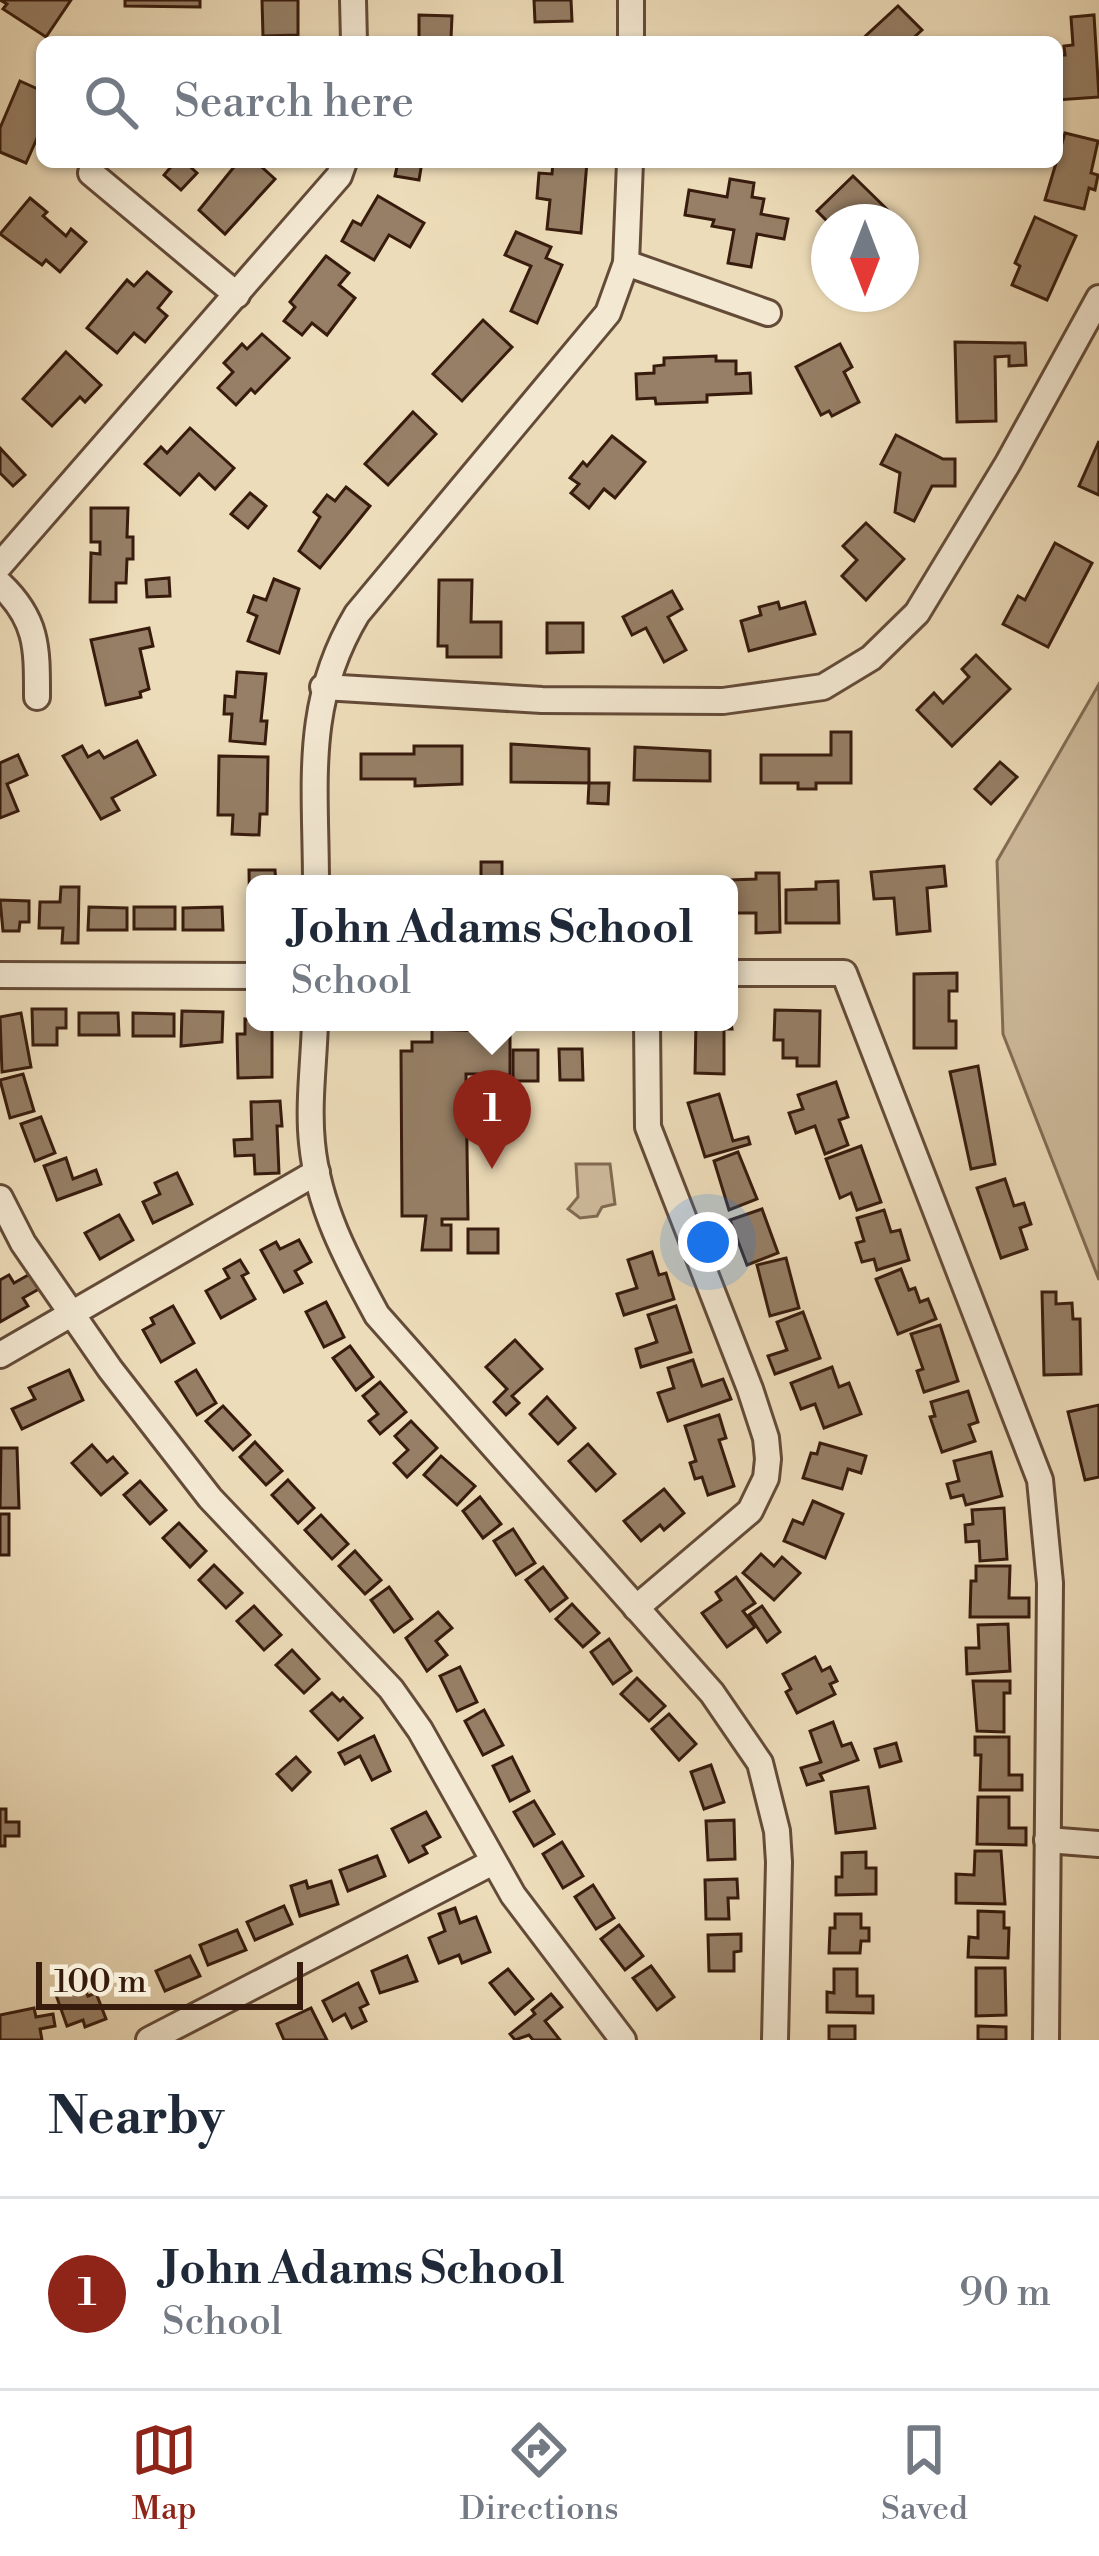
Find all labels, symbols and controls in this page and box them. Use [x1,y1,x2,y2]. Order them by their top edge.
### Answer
search box [36,36,1063,168]
icon: search [78,69,144,135]
text: Search here [174,74,414,131]
north arrow [811,204,919,312]
popup [246,875,738,1031]
text: John Adams School [291,900,693,957]
text: School [291,957,411,1006]
pin: 1 [453,1070,531,1169]
your location [678,1212,738,1272]
scale bar [36,1956,303,2009]
text: 100 m [54,1962,147,2003]
text: Nearby [48,2086,224,2150]
text: John Adams School [162,2241,565,2298]
text: 1 [78,2269,96,2318]
text: 90 m [959,2269,1051,2318]
text: School [162,2298,282,2347]
tab: Map [131,2417,197,2530]
tab: Directions [460,2417,619,2530]
tab: Saved [881,2417,968,2530]

